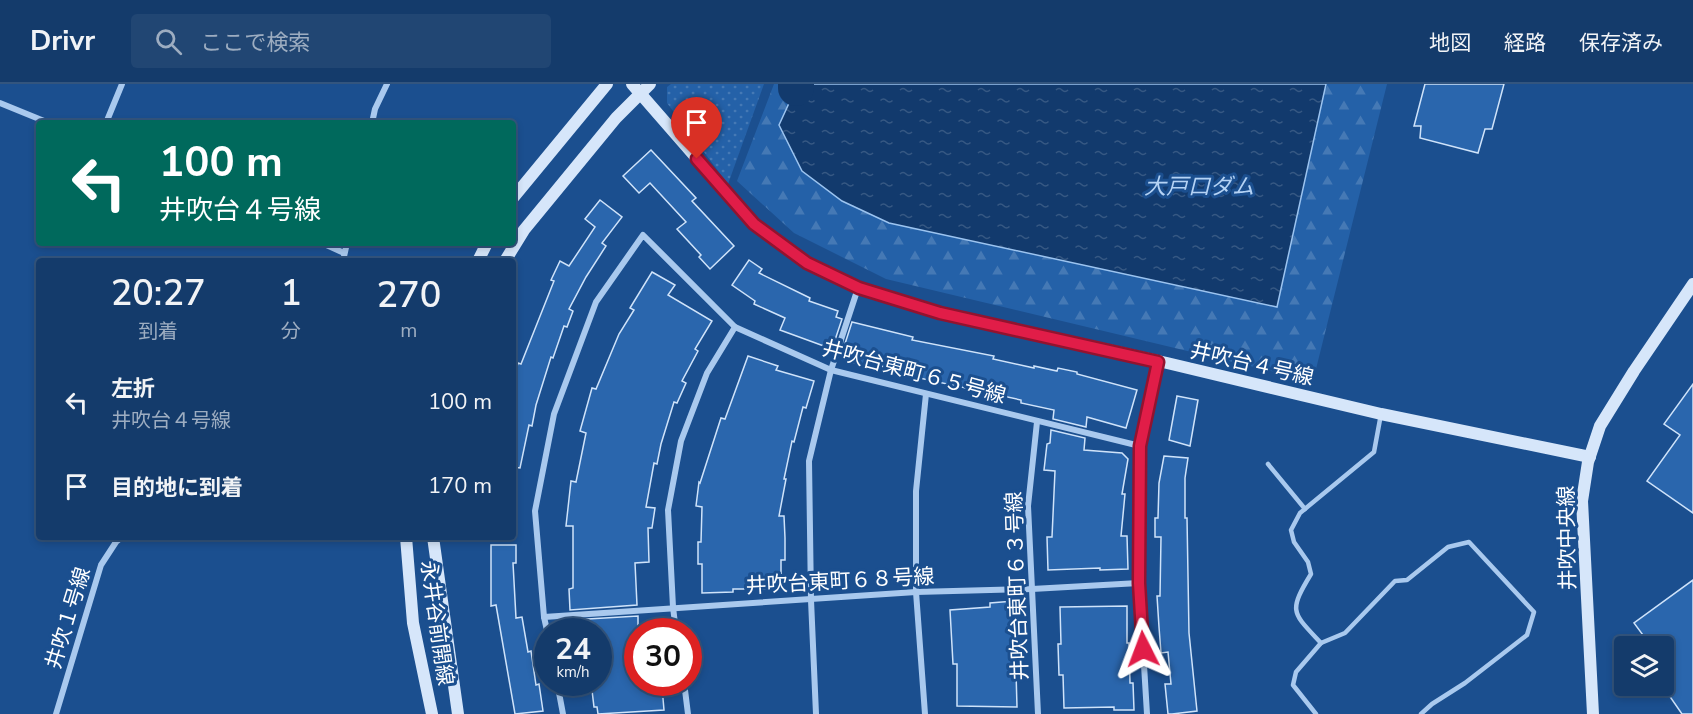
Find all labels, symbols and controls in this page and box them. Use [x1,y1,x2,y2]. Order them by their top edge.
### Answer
search box [131,14,551,68]
text: Drivr [30,22,95,60]
icon: search [152,25,185,58]
text: ここで検索 [200,28,310,58]
text: 地図 [1429,29,1471,57]
text: 経路 [1504,29,1546,57]
text: 保存済み [1579,29,1663,57]
pin [671,97,722,159]
icon: arrive [680,106,713,139]
text: 100 m [159,134,283,191]
icon: left [60,144,138,222]
water label: 大戸口ダム [1144,172,1254,202]
text: 井吹台４号線 [159,192,321,229]
text: 20:27 [111,269,206,318]
text: 1 [280,269,302,318]
text: 270 [377,271,441,320]
text: m [400,317,417,344]
text: 到着 [138,318,178,345]
text: 分 [281,318,301,345]
street label: 井吹台東町６５号線 [819,334,1009,410]
street label: 井吹台４号線 [1187,336,1317,392]
text: 左折 [111,374,155,404]
icon: left [60,386,93,419]
text: 100 m [428,387,492,417]
text: 井吹台４号線 [111,407,231,434]
icon: arrive [60,470,93,503]
text: 170 m [428,471,492,501]
text: 目的地に到着 [111,473,243,503]
street label: 井吹中央線 [1552,485,1582,591]
street label: 井吹台東町６３号線 [1000,491,1034,681]
street label: 永井谷前開線 [414,559,460,687]
street label: 井吹台東町６８号線 [745,562,935,600]
street label: 井吹１号線 [39,564,97,672]
position arrow [1111,617,1175,681]
speed limit sign: 30 [624,618,702,696]
text: 24 [555,629,591,670]
map controls [1614,636,1674,696]
button: layers [1614,636,1674,696]
text: km/h [556,662,590,682]

